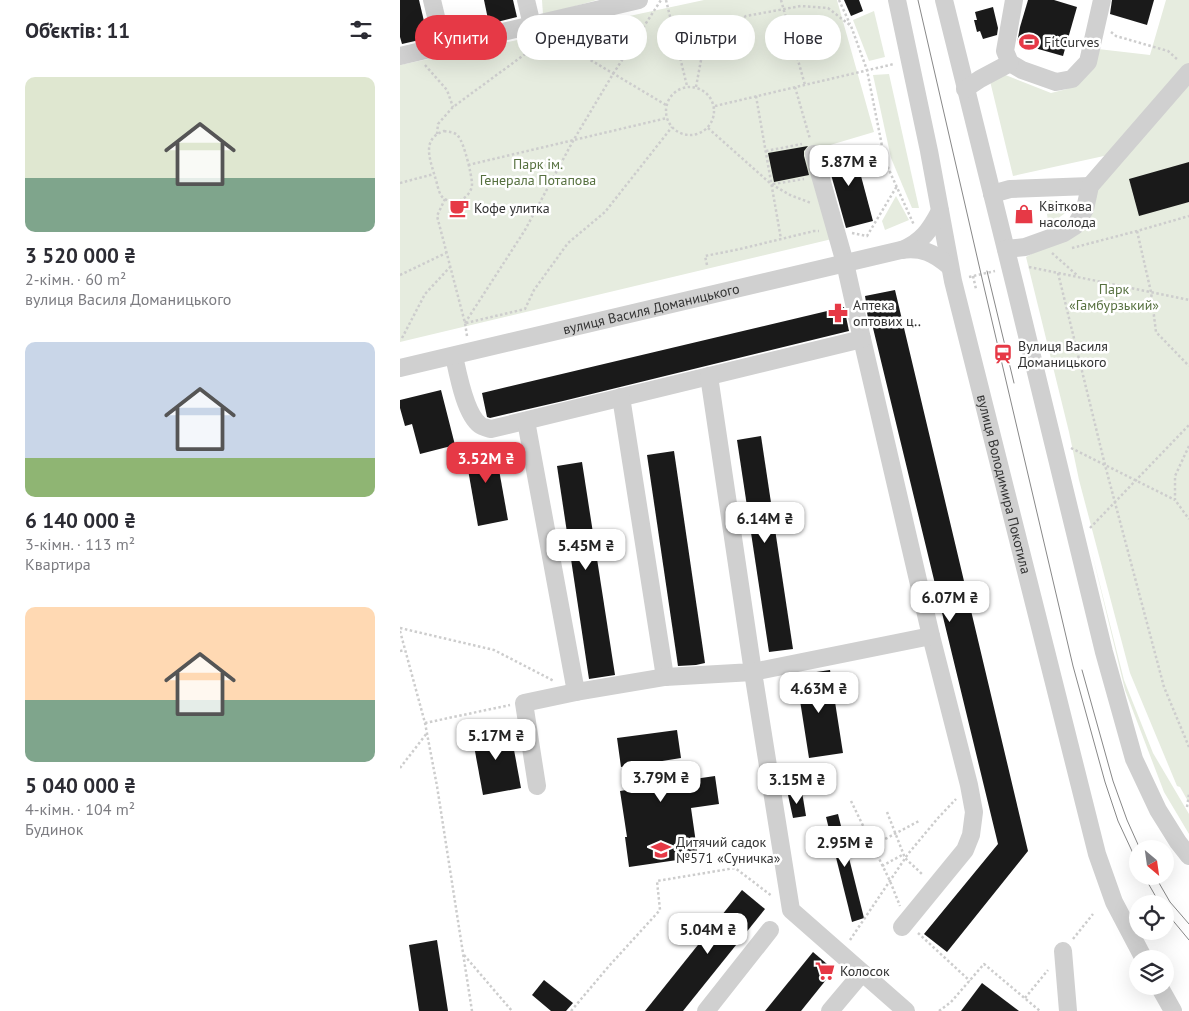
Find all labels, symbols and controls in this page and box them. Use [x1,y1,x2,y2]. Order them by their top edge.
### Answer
chip: Купити [415,15,507,60]
chip: Орендувати [517,15,647,60]
chip: Фільтри [657,15,755,60]
chip: Нове [765,15,841,60]
icon: filters [347,16,375,44]
text: Об’єктів: 11 [25,17,130,44]
sports icon: FitCurves [1018,31,1040,53]
place label: FitCurves [1044,33,1100,51]
icon: home [155,109,245,199]
pin: 5.87M ₴ [803,144,895,187]
text: 5.87M ₴ [820,151,878,171]
park label: Парк ім. Генерала Потапова [480,155,596,189]
cafe icon: Кофе улитка [448,197,470,219]
place label: Квіткова насолода [1039,197,1096,231]
place label: Кофе улитка [474,199,550,217]
shop icon: Квіткова насолода [1013,203,1035,225]
text: 3 520 000 ₴ [25,242,136,269]
text: 2-кімн. · 60 m² [25,269,126,289]
street label: вулиця Василя Доманицького [561,279,741,338]
park label: Парк «Гамбурзький» [1069,280,1159,314]
text: вулиця Василя Доманицького [25,289,231,309]
place label: Аптека оптових ц‥ [853,296,921,330]
pharmacy icon: Аптека оптових ц‥ [827,302,849,324]
place label: Вулиця Василя Доманицького [1018,337,1108,371]
station icon: Вулиця Василя Доманицького [992,343,1014,365]
icon: home [155,374,245,464]
street label: вулиця Володимира Покотила [973,393,1035,576]
pin: 3.52M ₴ [440,442,532,484]
text: 3.52M ₴ [457,448,515,468]
pin: 6.14M ₴ [719,502,811,544]
text: 6 140 000 ₴ [25,507,136,534]
text: 6.14M ₴ [736,508,794,528]
pin: 5.45M ₴ [540,528,632,571]
text: 3-кімн. · 113 m² [25,534,135,554]
text: 5.45M ₴ [557,535,615,555]
text: Квартира [25,554,91,574]
pin: 6.07M ₴ [904,580,996,623]
text: 6.07M ₴ [921,587,979,607]
icon: home [155,639,245,729]
pin: 4.63M ₴ [773,672,865,714]
text: 4.63M ₴ [790,678,848,698]
pin: 5.17M ₴ [450,718,542,761]
text: 5.17M ₴ [467,725,525,745]
pin: 3.79M ₴ [615,760,707,803]
pin: 3.15M ₴ [751,762,843,805]
text: 3.79M ₴ [632,767,690,787]
text: 3.15M ₴ [768,769,826,789]
text: 5 040 000 ₴ [25,772,136,799]
text: 4-кімн. · 104 m² [25,799,135,819]
text: Будинок [25,819,83,839]
pin: 2.95M ₴ [799,826,891,868]
text: 2.95M ₴ [816,832,874,852]
place label: Дитячий садок №571 «Суничка» [676,833,781,867]
school or university icon: Дитячий садок №571 «Суничка» [650,839,672,861]
north arrow [1129,840,1174,885]
map controls [1129,840,1174,995]
button: locate [1129,895,1174,940]
pin: 5.04M ₴ [662,912,754,955]
text: 5.04M ₴ [679,919,737,939]
button: layers [1129,950,1174,995]
supermarket icon: Колосок [814,960,836,982]
place label: Колосок [840,962,890,980]

